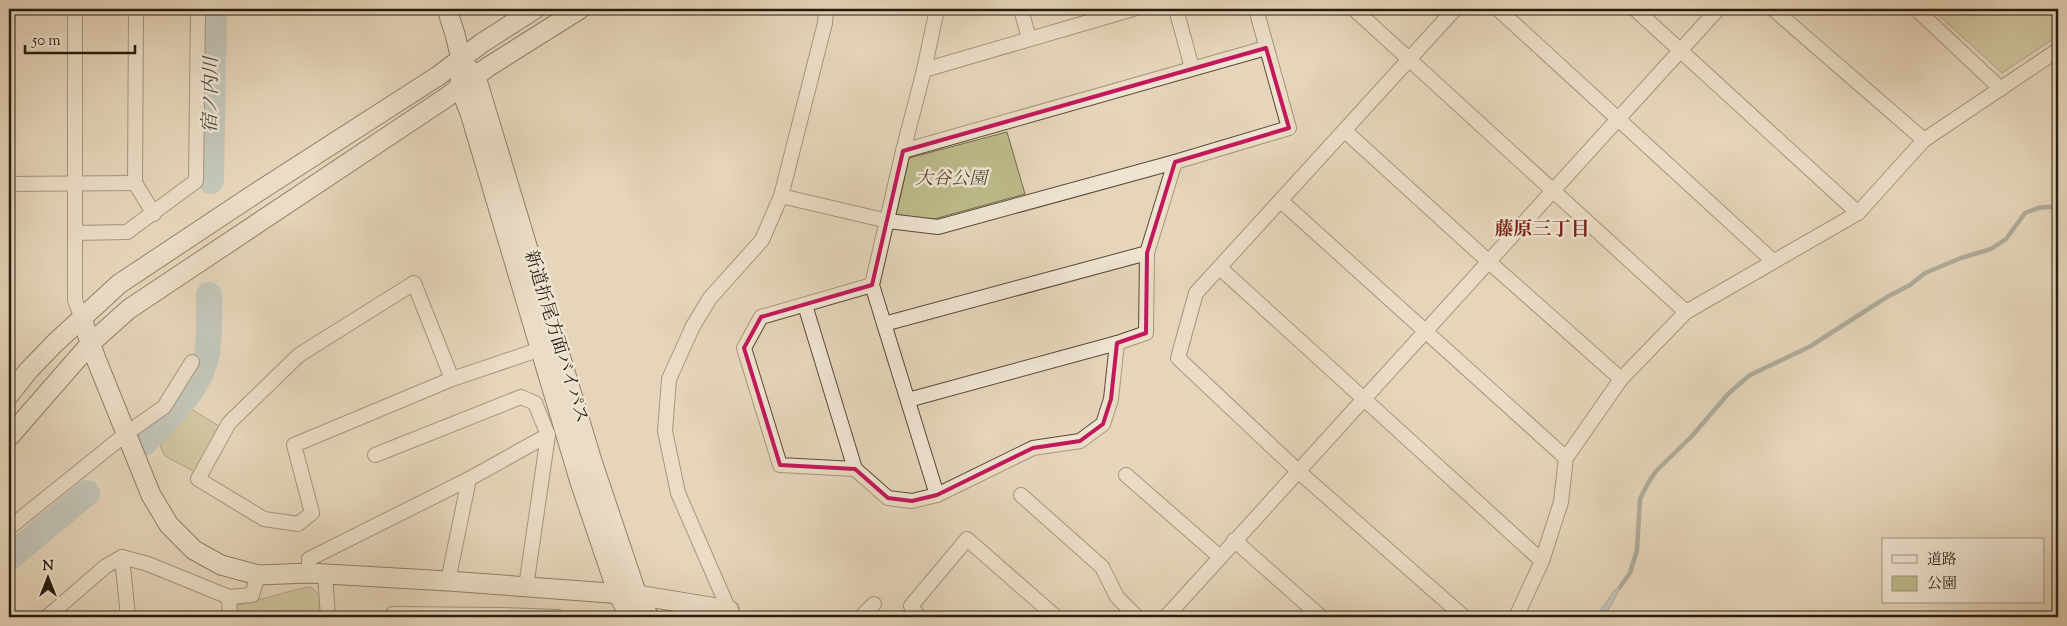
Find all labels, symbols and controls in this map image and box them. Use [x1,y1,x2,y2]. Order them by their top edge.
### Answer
scale bar [25,22,135,54]
text: 50 m [31,31,61,52]
water label: 宿ノ内川 [198,55,226,133]
park label: 大谷公園 [915,167,990,193]
district label: 藤原三丁目 [1494,217,1590,244]
street label: 新道折尾方面バイパス [516,247,594,427]
legend [1882,538,2044,604]
text: 道路 [1927,550,1957,571]
north arrow [22,554,72,604]
text: N [42,557,54,577]
text: 公園 [1927,574,1957,595]

